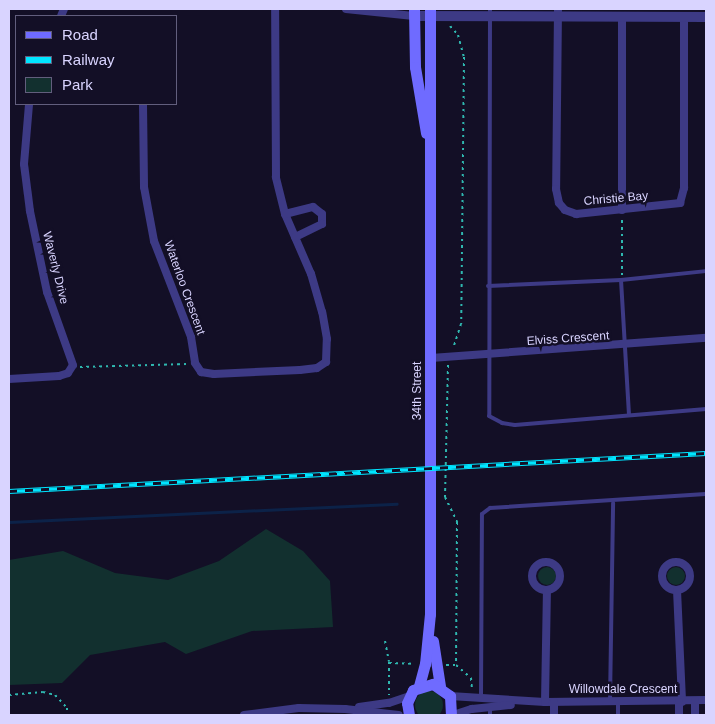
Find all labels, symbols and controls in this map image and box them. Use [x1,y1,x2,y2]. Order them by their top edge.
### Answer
legend [15,15,178,105]
text: Road [62,26,98,43]
text: Railway [62,51,115,68]
text: Park [62,76,93,93]
street label: Christie Bay [583,189,649,209]
street label: Waverly Drive [39,230,71,306]
street label: Waterloo Crescent [160,239,208,337]
street label: Elviss Crescent [526,329,610,349]
street label: 34th Street [411,362,425,420]
street label: Willowdale Crescent [569,683,677,697]

